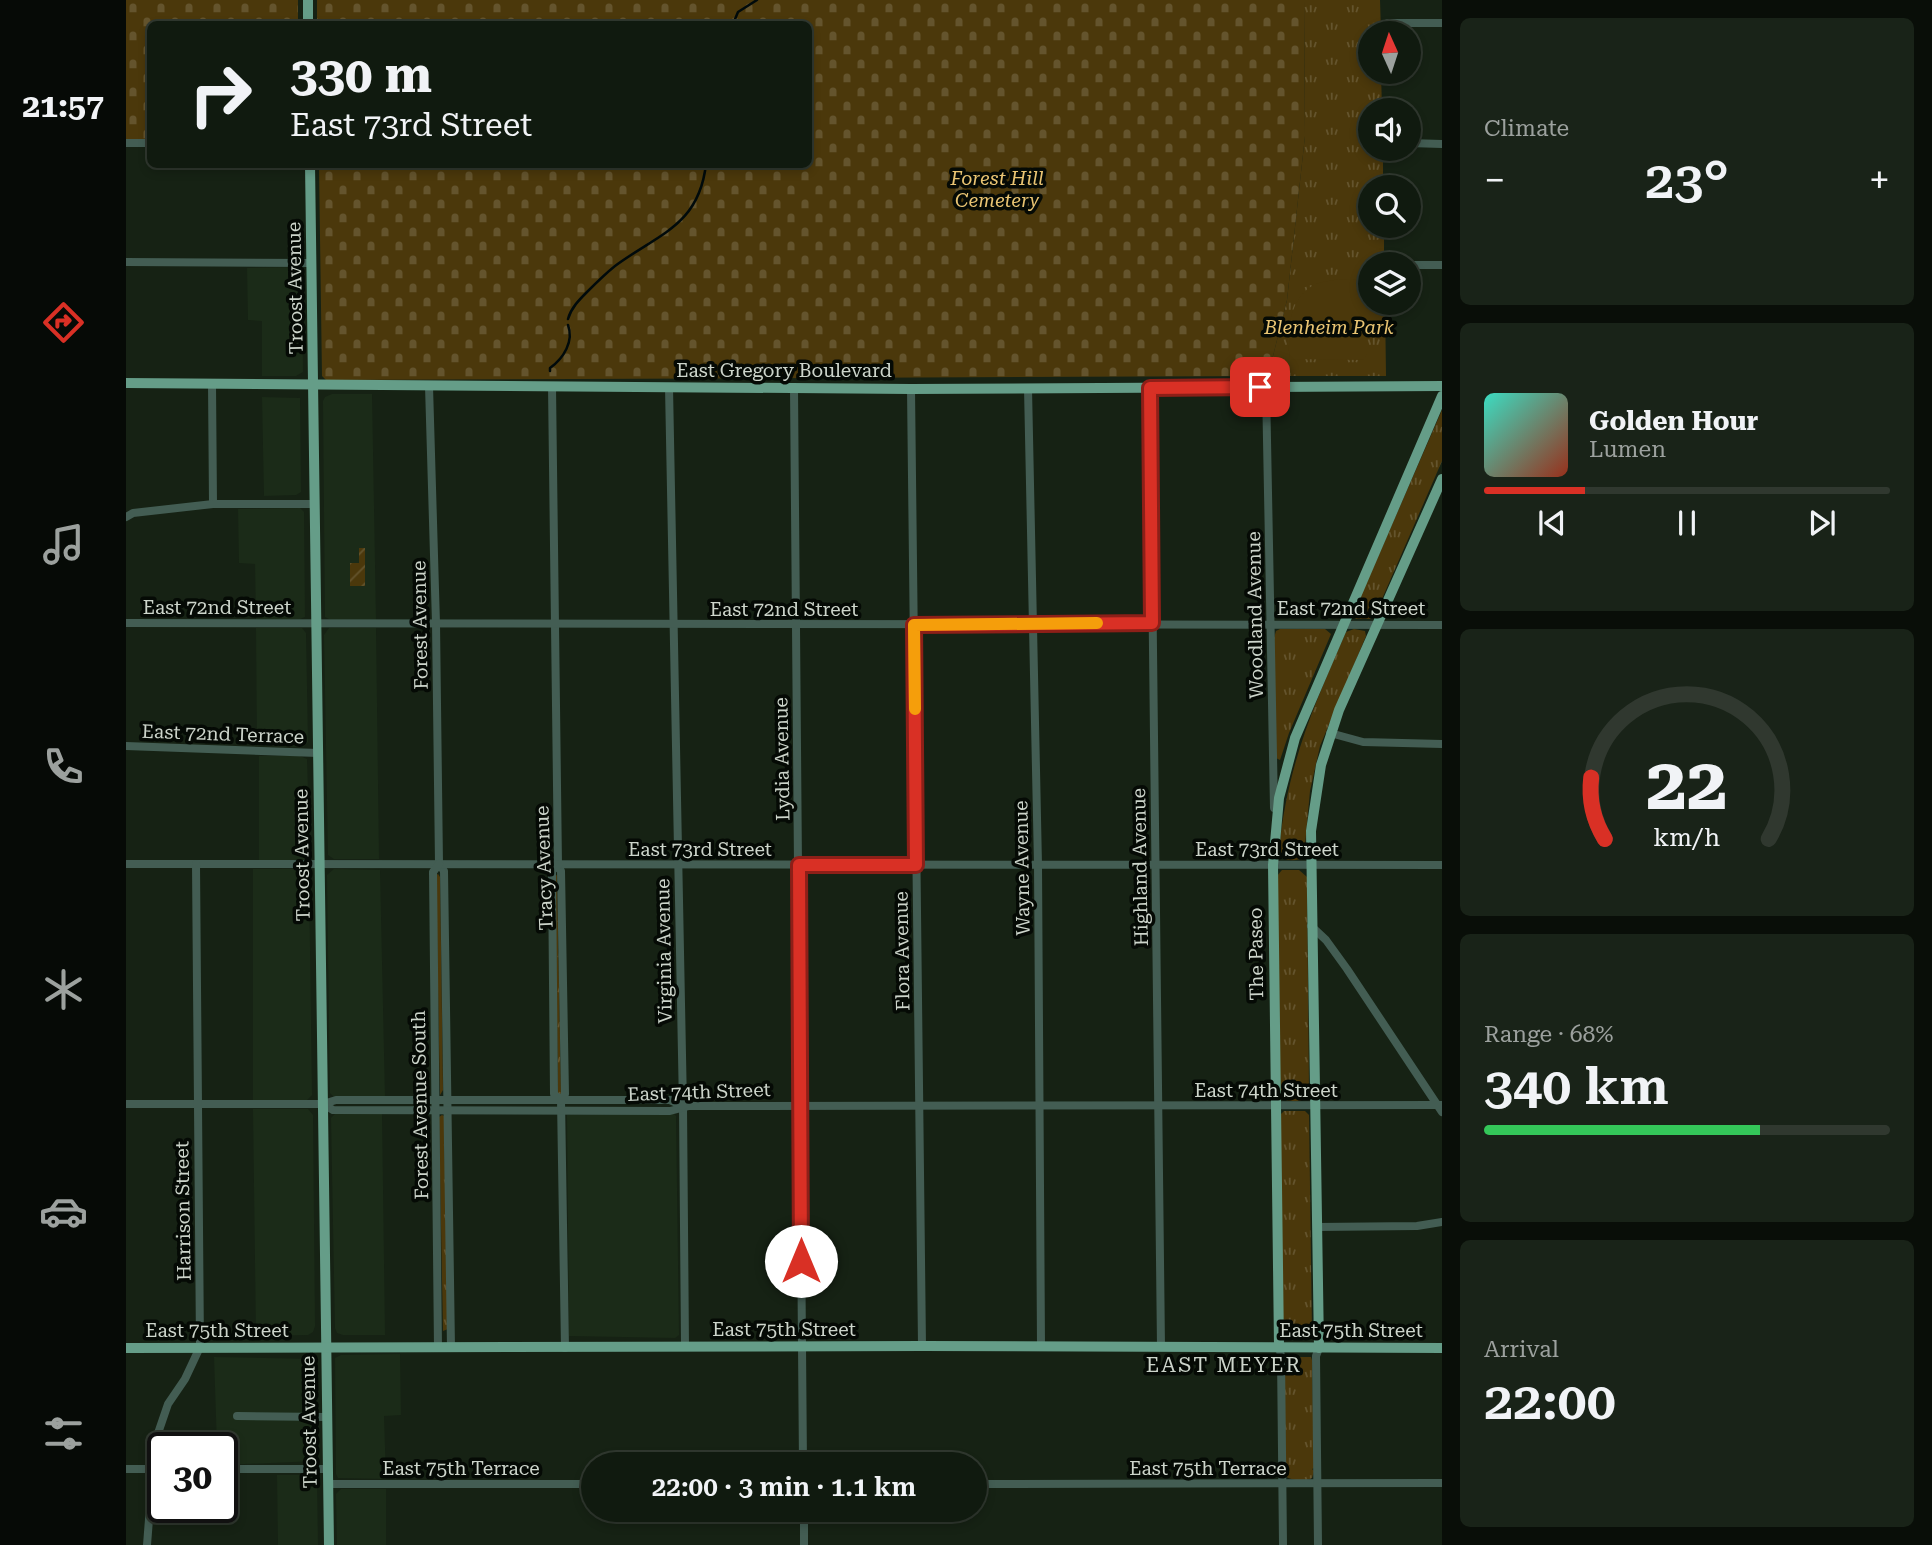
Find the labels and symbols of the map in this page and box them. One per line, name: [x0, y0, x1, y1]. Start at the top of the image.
north arrow: [1358, 21, 1421, 84]
park label: Forest Hill Cemetery: [949, 167, 1044, 212]
street label: Troost Avenue: [282, 222, 308, 354]
park label: Blenheim Park: [1263, 316, 1394, 339]
pin: [1230, 357, 1290, 417]
street label: East Gregory Boulevard: [676, 359, 892, 382]
street label: Woodland Avenue: [1242, 531, 1268, 699]
street label: Forest Avenue: [407, 560, 433, 690]
street label: East 72nd Street: [143, 596, 291, 619]
street label: East 72nd Street: [1277, 597, 1425, 620]
street label: East 72nd Street: [710, 598, 858, 621]
street label: Lydia Avenue: [769, 697, 795, 821]
street label: East 72nd Terrace: [141, 720, 305, 748]
street label: Highland Avenue: [1127, 788, 1153, 946]
street label: Troost Avenue: [289, 789, 315, 921]
street label: Wayne Avenue: [1009, 800, 1035, 936]
street label: Tracy Avenue: [530, 805, 558, 931]
street label: East 73rd Street: [628, 838, 772, 861]
street label: East 73rd Street: [1195, 838, 1339, 861]
street label: Virginia Avenue: [651, 878, 677, 1024]
street label: Flora Avenue: [889, 891, 915, 1011]
street label: The Paseo: [1244, 907, 1268, 1001]
street label: Forest Avenue South: [407, 1010, 433, 1200]
street label: East 74th Street: [627, 1078, 771, 1106]
street label: East 74th Street: [1194, 1079, 1338, 1102]
street label: Harrison Street: [170, 1141, 196, 1281]
position arrow: [764, 1224, 838, 1298]
street label: East 75th Street: [712, 1318, 856, 1341]
street label: East 75th Street: [145, 1319, 289, 1342]
street label: East 75th Street: [1279, 1319, 1423, 1342]
district label: EAST MEYER: [1146, 1353, 1302, 1377]
street label: Troost Avenue: [296, 1356, 322, 1488]
speed limit sign: 30: [147, 1432, 238, 1523]
street label: East 75th Terrace: [382, 1457, 540, 1480]
street label: East 75th Terrace: [1129, 1457, 1287, 1480]

